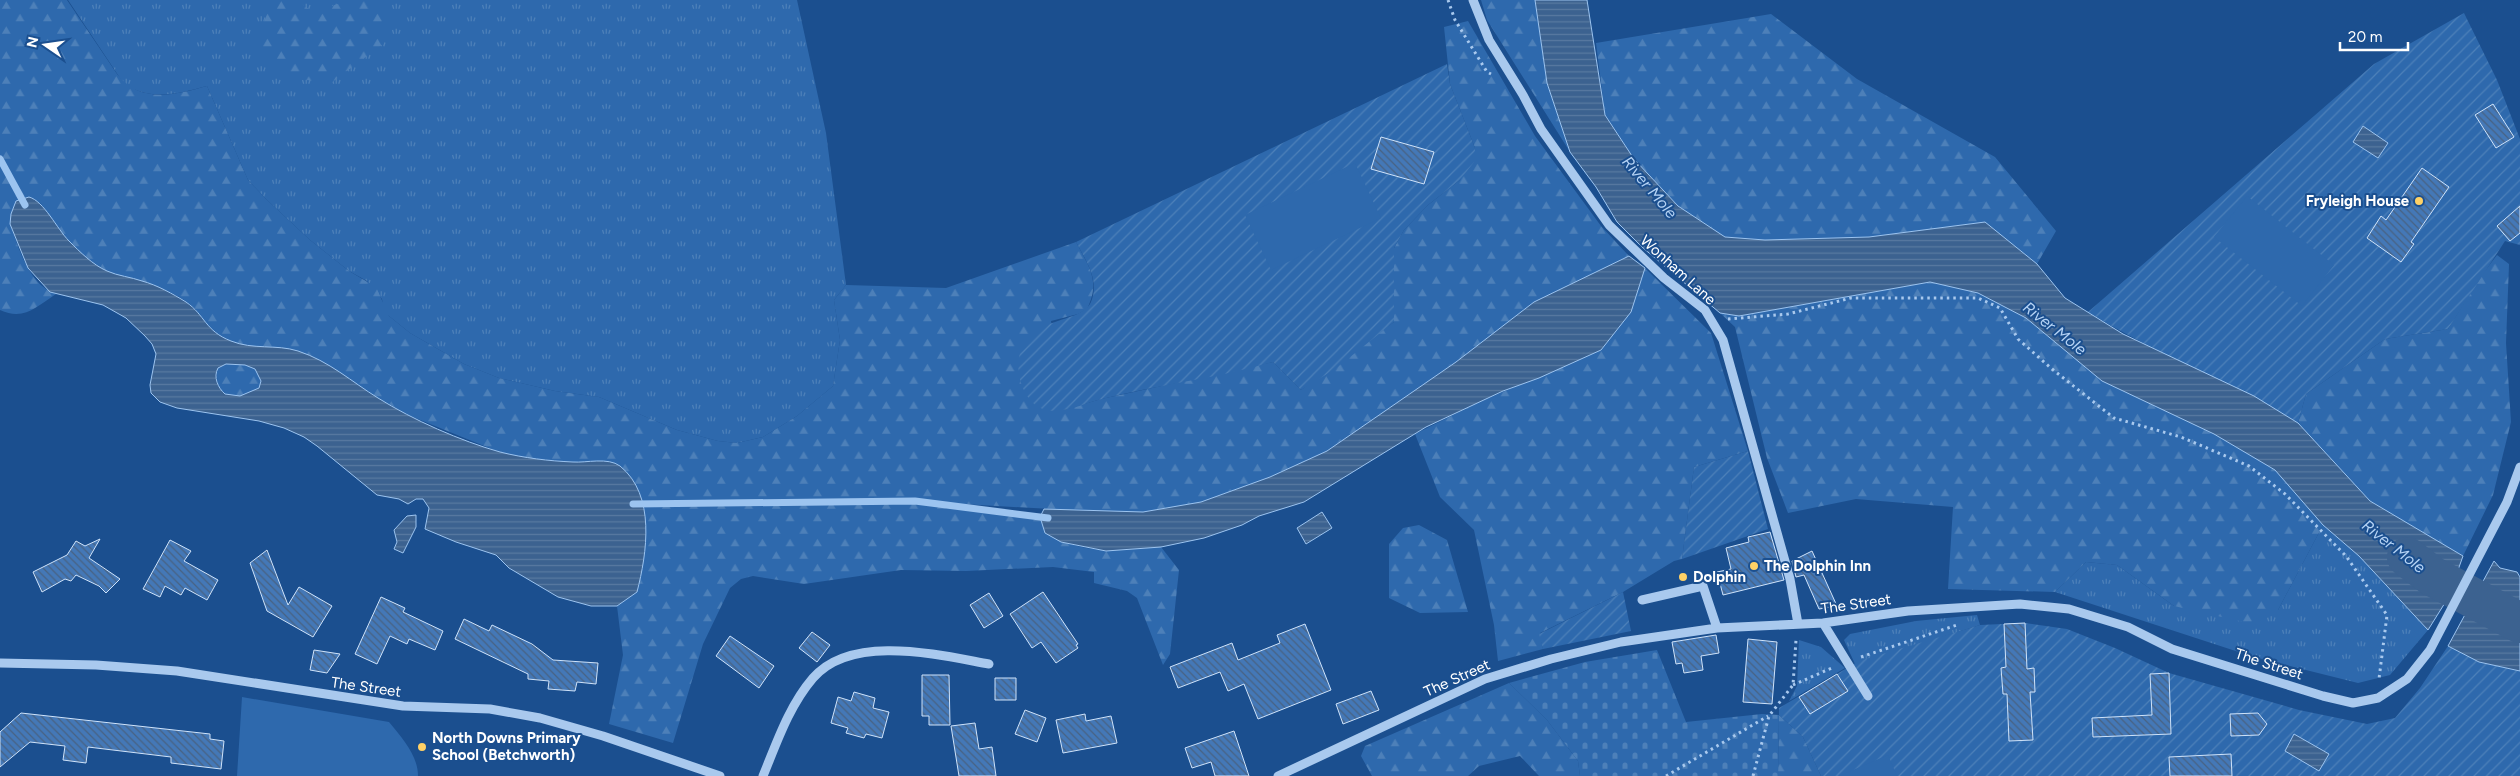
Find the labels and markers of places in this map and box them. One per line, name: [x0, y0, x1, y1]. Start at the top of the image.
place label: Fryleigh House: [2306, 192, 2410, 210]
marker: Fryleigh House: [2413, 195, 2425, 207]
place label: The Dolphin Inn: [1764, 557, 1871, 575]
marker: The Dolphin Inn: [1748, 560, 1760, 572]
place label: Dolphin: [1693, 568, 1746, 586]
marker: Dolphin: [1677, 571, 1689, 583]
place label: North Downs Primary School (Betchworth): [432, 729, 581, 764]
marker: North Downs Primary School (Betchworth): [416, 741, 428, 753]

